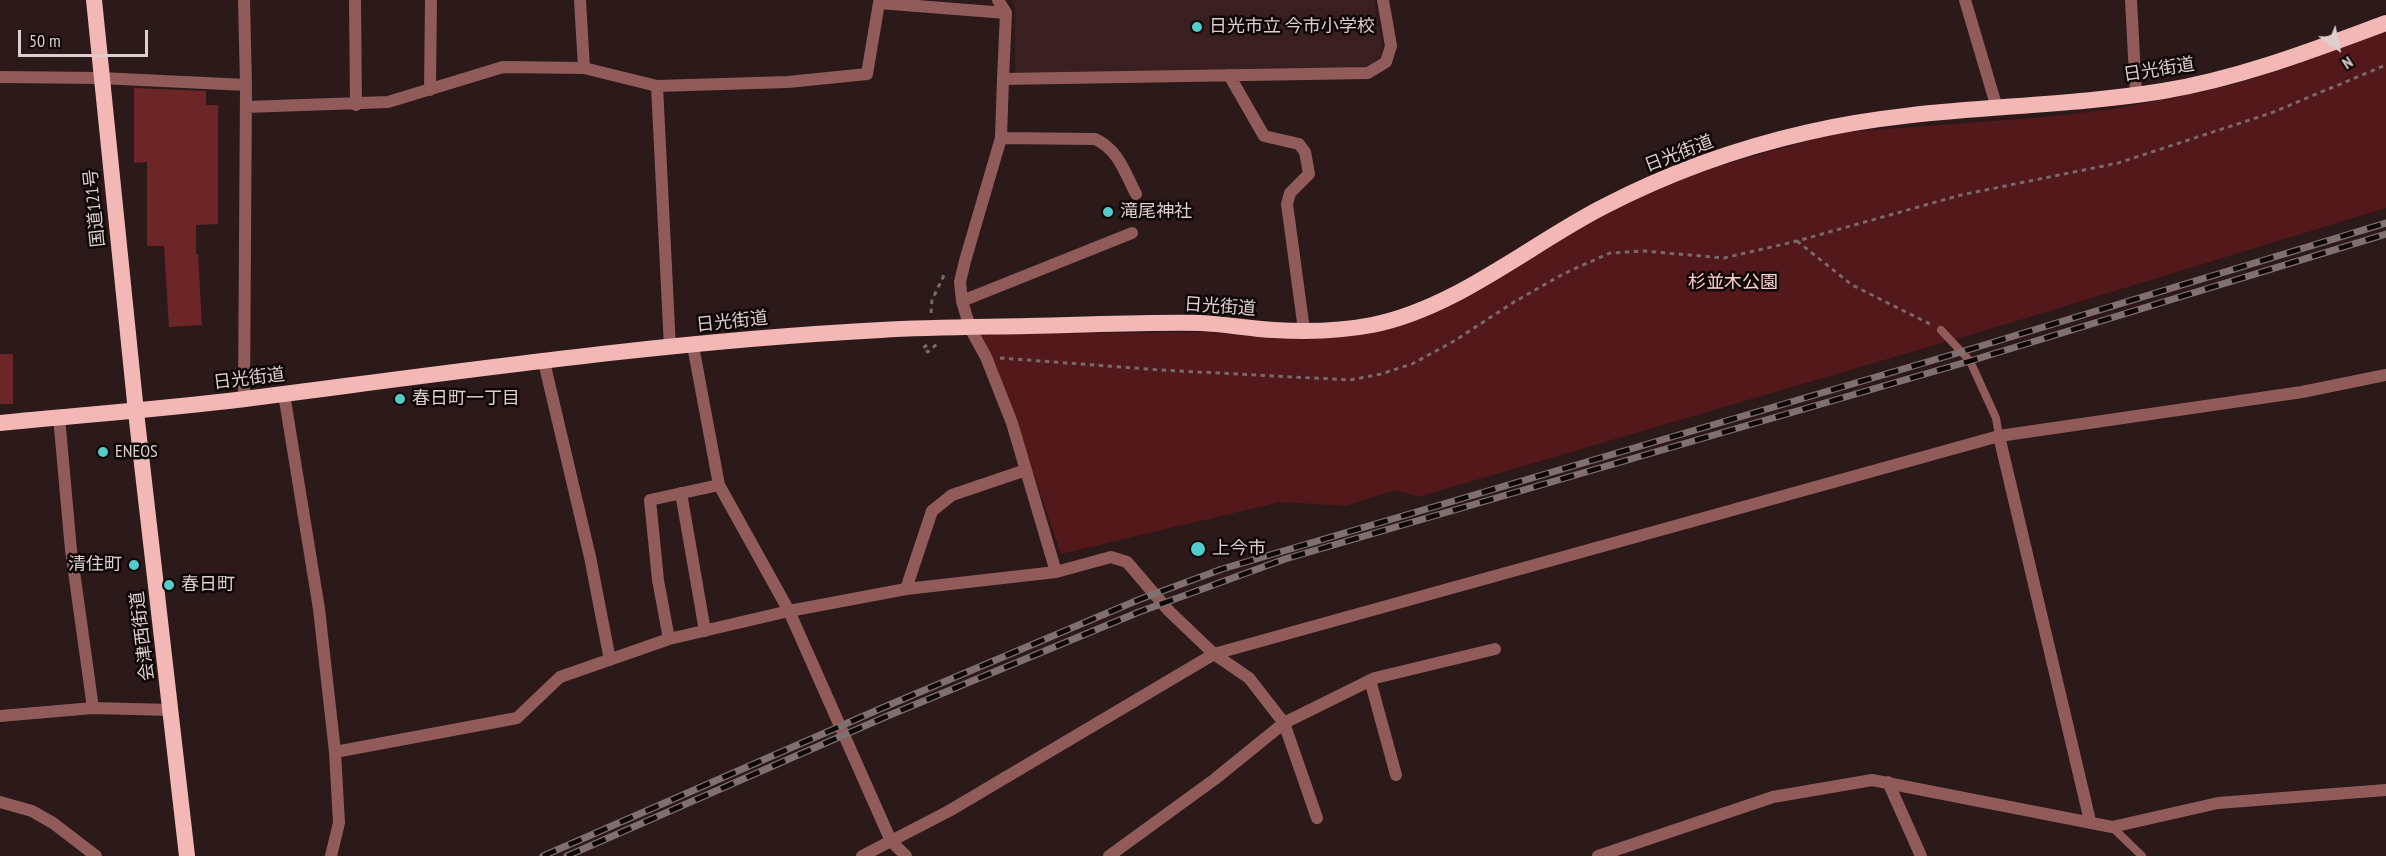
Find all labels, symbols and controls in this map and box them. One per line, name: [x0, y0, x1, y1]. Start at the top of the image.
place label: 日光市立 今市小学校: [1209, 16, 1375, 38]
scale bar: [21, 18, 152, 56]
north arrow: [2308, 18, 2368, 78]
marker: 日光市立 今市小学校: [1190, 20, 1204, 34]
text: 50 m: [29, 29, 61, 52]
text: N: [2339, 52, 2357, 74]
street label: 日光街道: [2122, 54, 2196, 86]
street label: 日光街道: [1642, 131, 1716, 177]
street label: 国道121号: [80, 168, 110, 248]
place label: 滝尾神社: [1120, 201, 1192, 223]
marker: 滝尾神社: [1101, 205, 1115, 219]
park label: 杉並木公園: [1688, 272, 1778, 294]
street label: 日光街道: [1183, 294, 1257, 320]
street label: 日光街道: [695, 307, 769, 337]
street label: 日光街道: [212, 364, 286, 394]
place label: 春日町一丁目: [412, 388, 520, 410]
marker: 春日町一丁目: [393, 392, 407, 406]
place label: ENEOS: [115, 441, 158, 463]
marker: ENEOS: [96, 445, 110, 459]
place label: 上今市: [1212, 538, 1266, 560]
marker: 上今市: [1189, 540, 1207, 558]
place label: 清住町: [68, 554, 122, 576]
marker: 清住町: [127, 558, 141, 572]
place label: 春日町: [181, 574, 235, 596]
marker: 春日町: [162, 578, 176, 592]
street label: 会津西街道: [127, 590, 159, 682]

